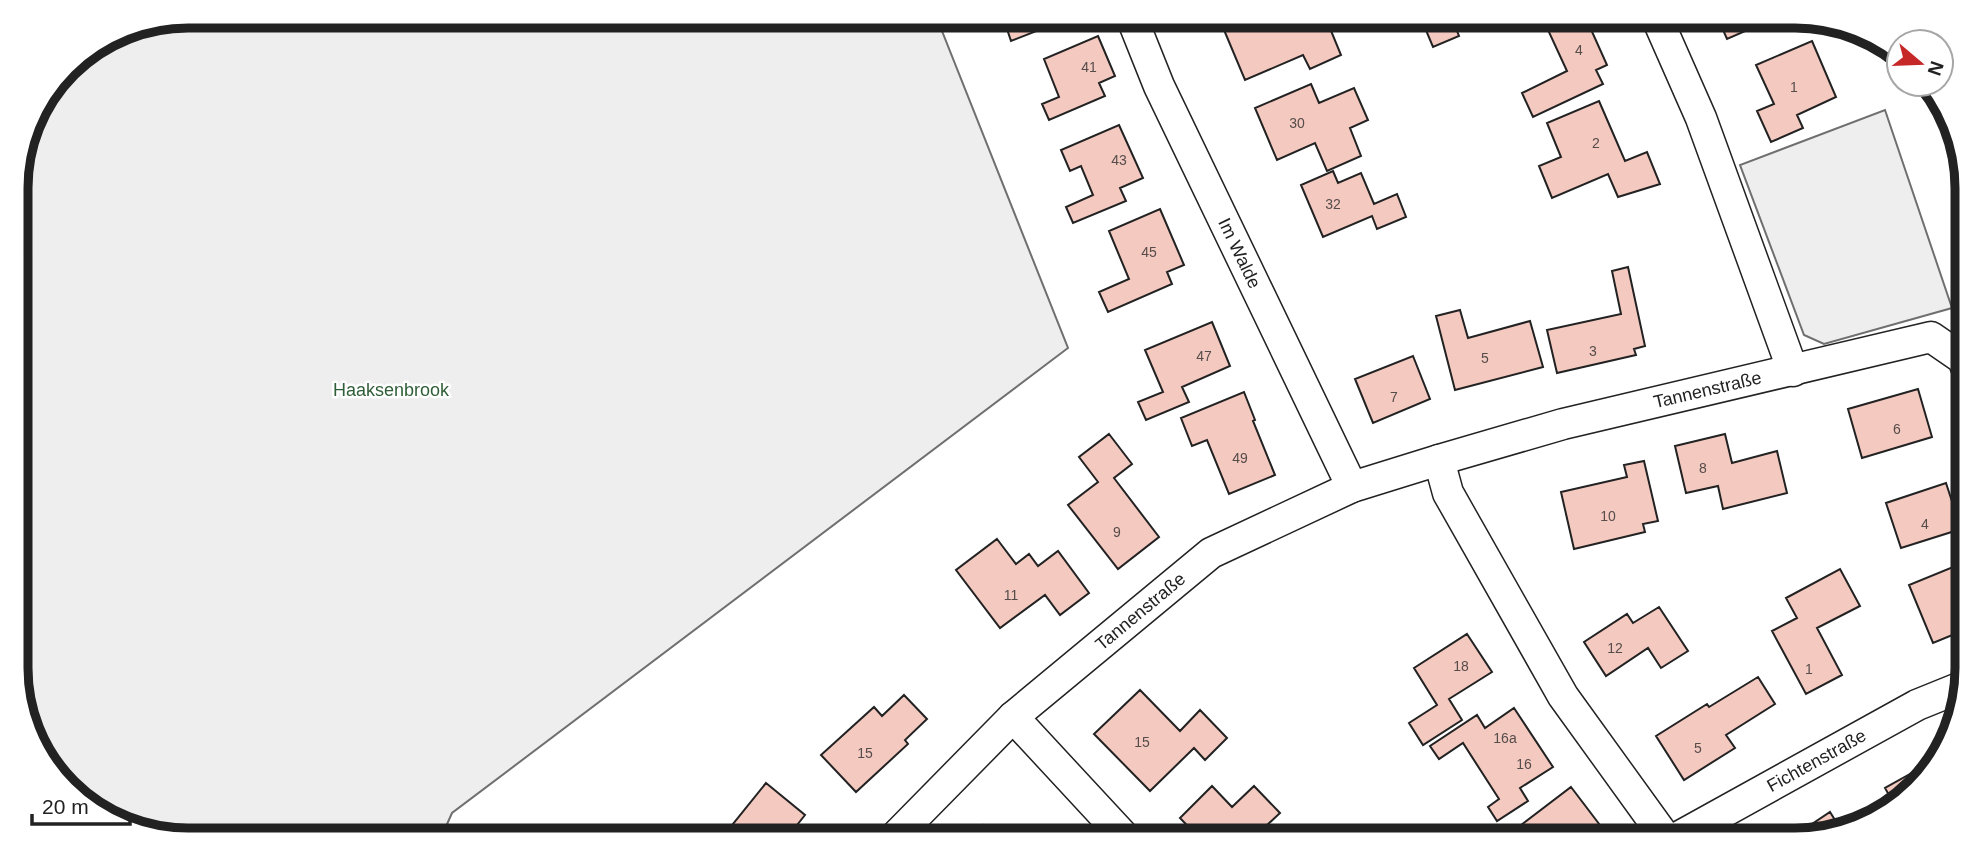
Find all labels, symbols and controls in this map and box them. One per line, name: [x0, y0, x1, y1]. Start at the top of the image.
north arrow: [1885, 28, 1955, 98]
house number: 4: [1575, 42, 1583, 58]
text: N: [1923, 58, 1948, 78]
house number: 41: [1081, 59, 1097, 75]
house number: 1: [1790, 79, 1798, 95]
house number: 30: [1289, 115, 1305, 131]
house number: 2: [1592, 135, 1600, 151]
house number: 43: [1111, 152, 1127, 168]
house number: 32: [1325, 196, 1341, 212]
street label: Im Walde: [1214, 215, 1265, 292]
house number: 45: [1141, 244, 1157, 260]
house number: 3: [1589, 343, 1597, 359]
house number: 47: [1196, 348, 1212, 364]
house number: 5: [1481, 350, 1489, 366]
street label: Tannenstraße: [1652, 367, 1763, 412]
park label: Haaksenbrook: [333, 380, 450, 400]
house number: 7: [1390, 389, 1398, 405]
house number: 6: [1893, 421, 1901, 437]
house number: 49: [1232, 450, 1248, 466]
house number: 8: [1699, 460, 1707, 476]
house number: 10: [1600, 508, 1616, 524]
house number: 4: [1921, 516, 1929, 532]
house number: 9: [1113, 524, 1121, 540]
street label: Tannenstraße: [1092, 569, 1189, 654]
house number: 11: [1004, 587, 1018, 603]
house number: 12: [1607, 640, 1623, 656]
house number: 18: [1453, 658, 1469, 674]
house number: 1: [1805, 661, 1813, 677]
street label: Fichtenstraße: [1763, 725, 1870, 796]
house number: 16a: [1493, 730, 1517, 746]
house number: 15: [1134, 734, 1150, 750]
house number: 5: [1694, 740, 1702, 756]
house number: 15: [857, 745, 873, 761]
house number: 16: [1516, 756, 1532, 772]
scale bar: [32, 782, 130, 826]
text: 20 m: [42, 795, 89, 818]

